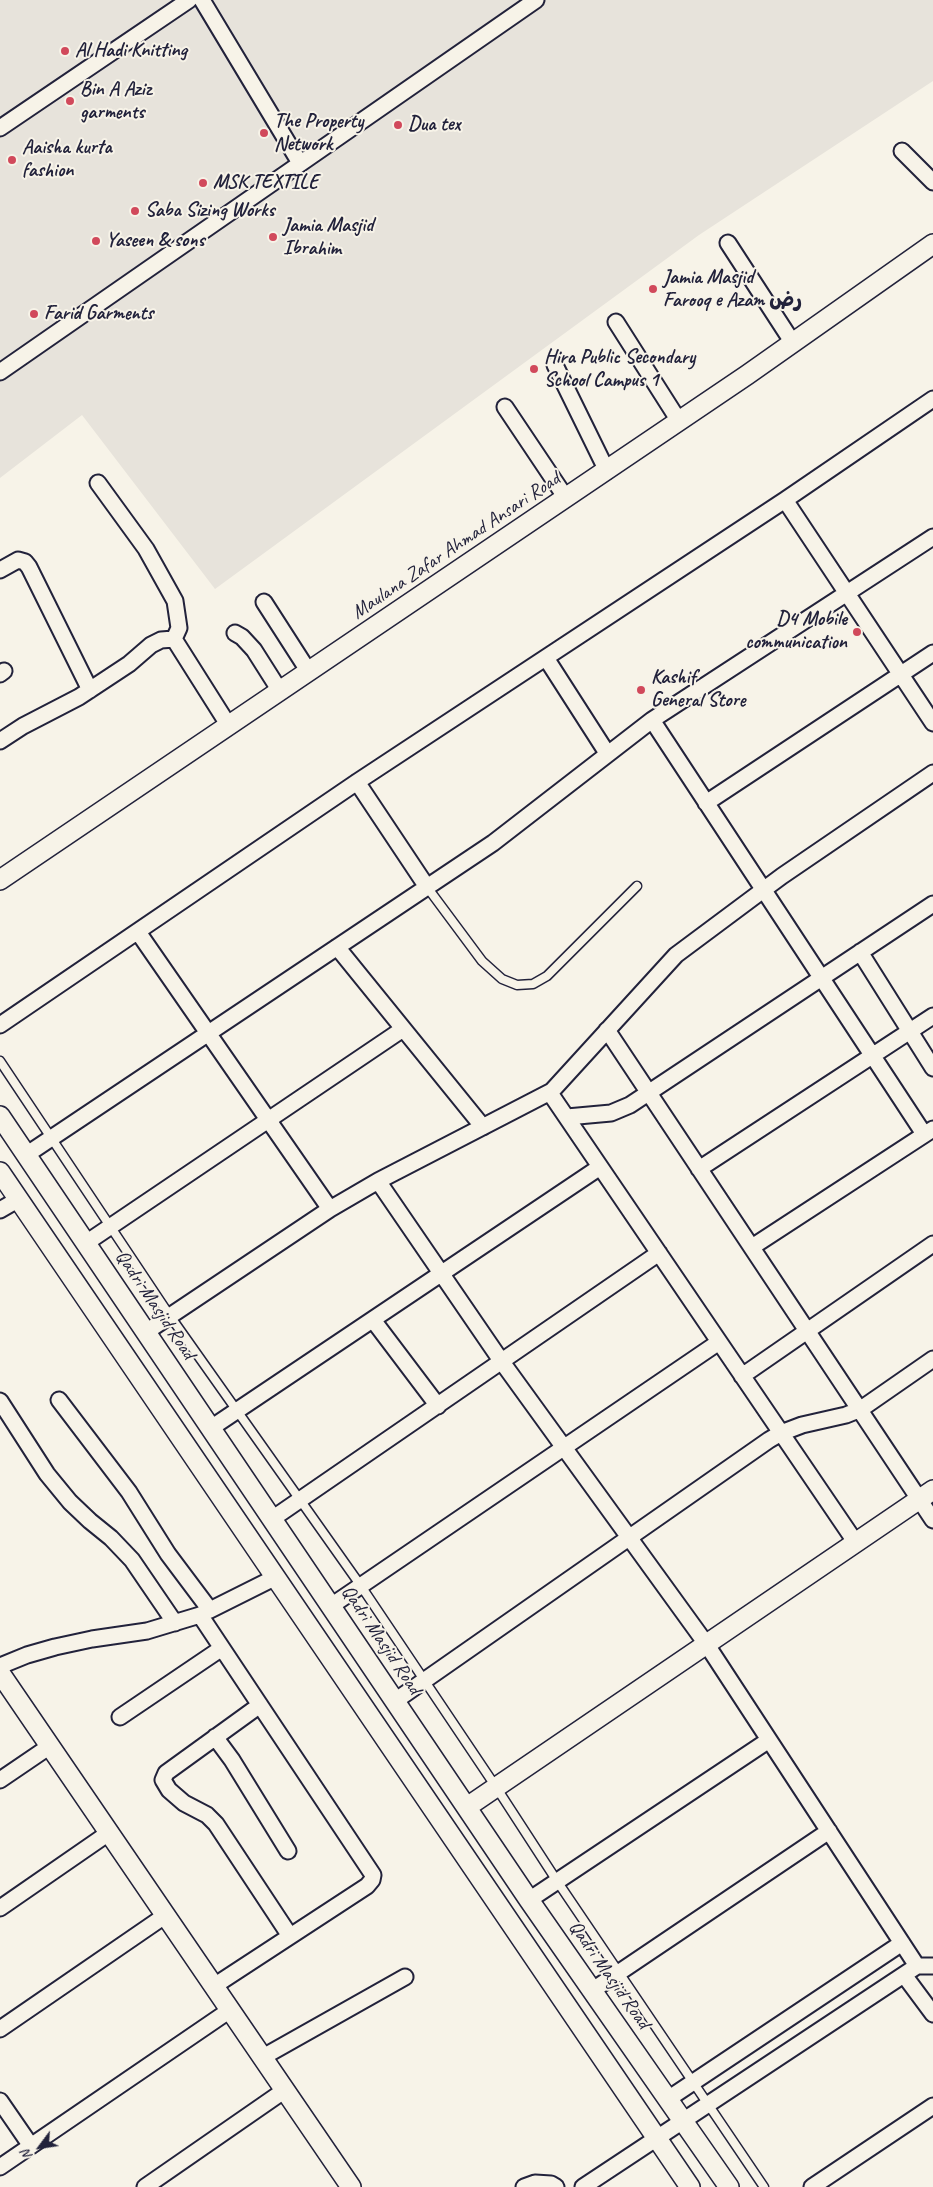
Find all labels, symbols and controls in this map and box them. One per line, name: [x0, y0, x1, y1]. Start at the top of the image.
place label: Al Hadi Knitting: [75, 39, 187, 63]
marker: Al Hadi Knitting: [59, 45, 71, 57]
place label: Bin A Aziz garments: [80, 78, 151, 125]
marker: Bin A Aziz garments: [64, 95, 76, 107]
place label: The Property Network: [274, 110, 363, 157]
place label: Dua tex: [408, 113, 460, 137]
marker: Dua tex: [392, 119, 404, 131]
marker: The Property Network: [258, 127, 270, 139]
place label: Aaisha kurta fashion: [22, 136, 112, 183]
marker: Aaisha kurta fashion: [6, 154, 18, 166]
place label: MSK TEXTILE: [213, 171, 318, 195]
marker: MSK TEXTILE: [197, 177, 209, 189]
place label: Saba Sizing Works: [145, 199, 275, 223]
marker: Saba Sizing Works: [129, 205, 141, 217]
place label: Jamia Masjid Ibrahim: [283, 214, 373, 261]
place label: Yaseen & sons: [106, 229, 205, 253]
marker: Jamia Masjid Ibrahim: [267, 231, 279, 243]
marker: Yaseen & sons: [90, 235, 102, 247]
place label: Jamia Masjid Farooq e Azam رض: [663, 266, 802, 313]
marker: Jamia Masjid Farooq e Azam رض: [647, 283, 659, 295]
place label: Farid Garments: [44, 302, 153, 326]
marker: Farid Garments: [28, 308, 40, 320]
place label: Hira Public Secondary School Campus 1: [544, 346, 695, 393]
marker: Hira Public Secondary School Campus 1: [528, 363, 540, 375]
street label: Maulana Zafar Ahmad Ansari Road: [347, 467, 565, 625]
place label: D4 Mobile communication: [745, 608, 847, 655]
marker: D4 Mobile communication: [851, 626, 863, 638]
place label: Kashif General Store: [651, 666, 745, 713]
marker: Kashif General Store: [635, 684, 647, 696]
street label: Qadri Masjid Road: [110, 1246, 200, 1364]
street label: Qadri Masjid Road: [336, 1581, 426, 1699]
street label: Qadri Masjid Road: [563, 1916, 655, 2034]
north arrow: [15, 2122, 65, 2172]
text: N: [17, 2147, 36, 2163]

